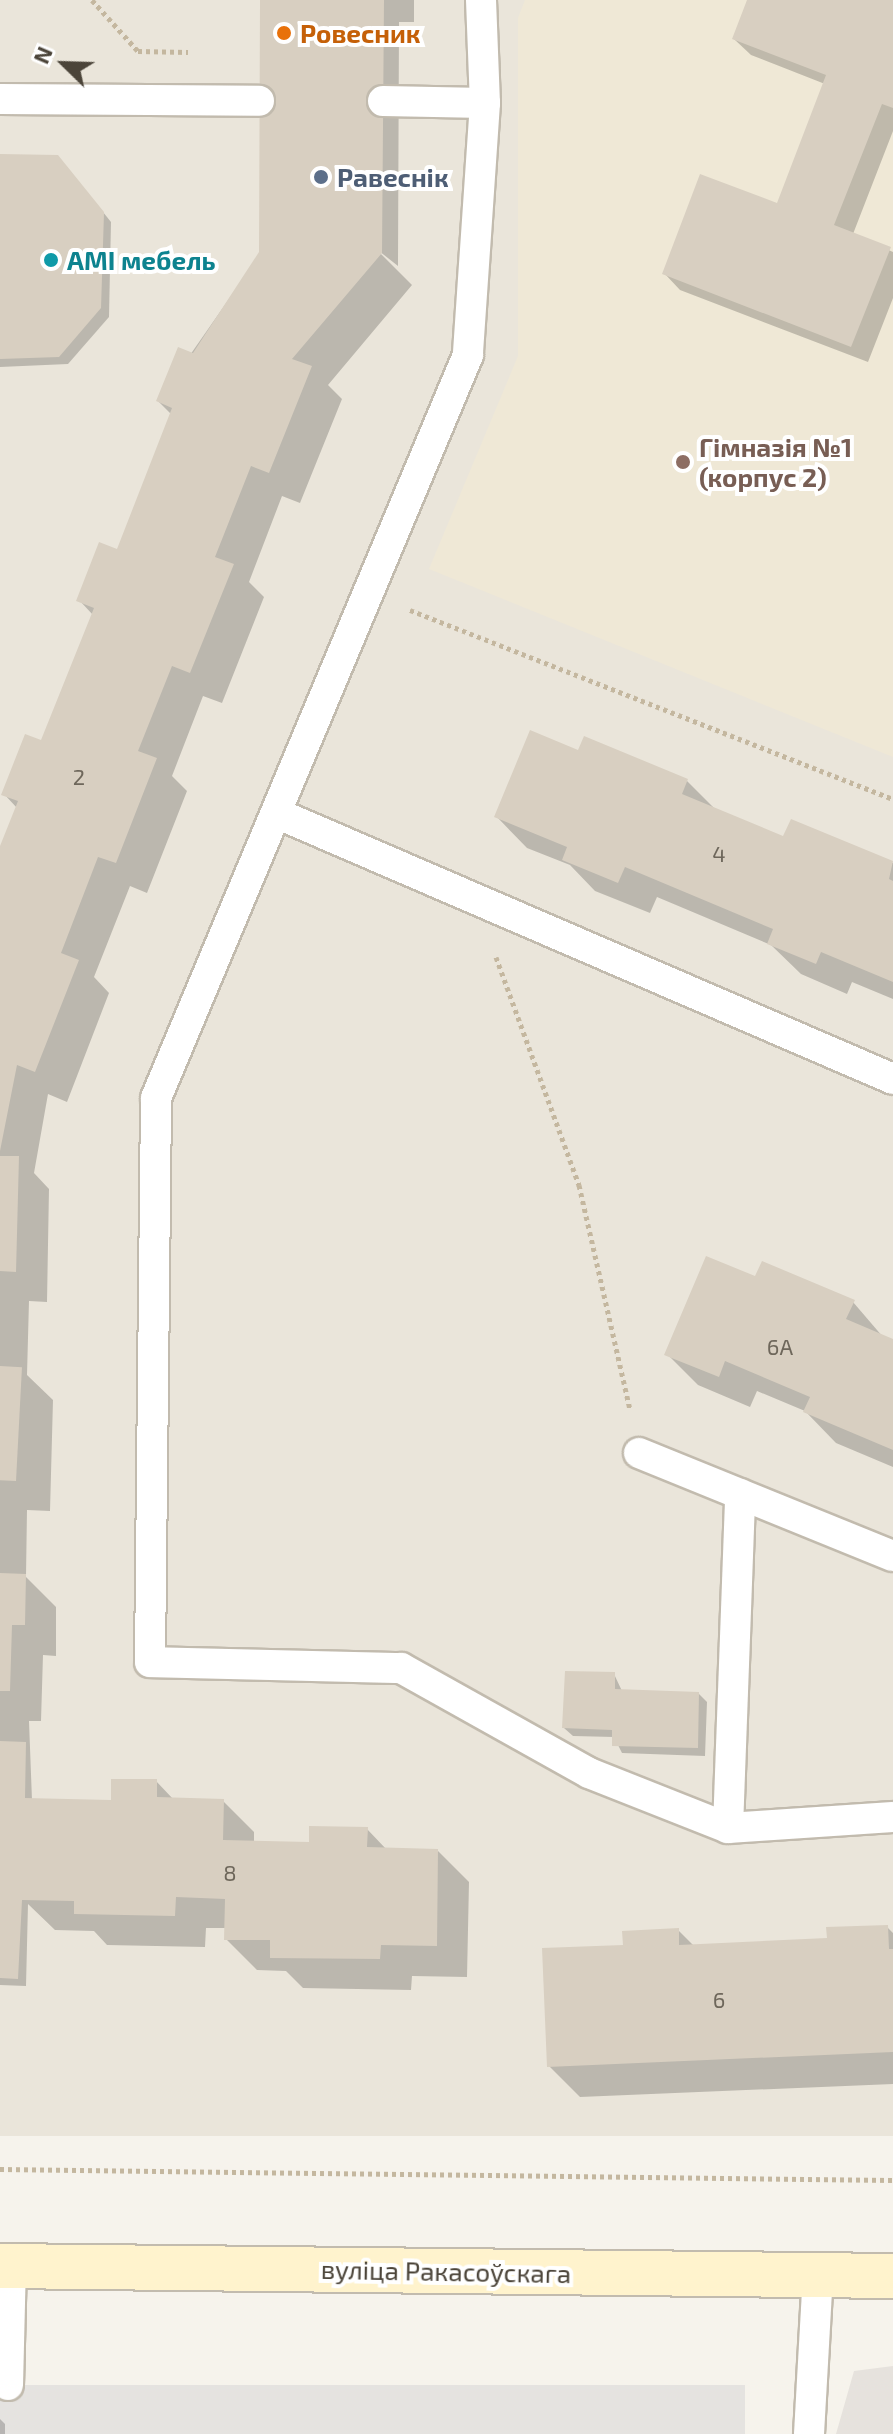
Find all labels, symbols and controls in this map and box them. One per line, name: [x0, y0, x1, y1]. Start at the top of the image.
place label: Ровесник: [300, 17, 421, 49]
north arrow: [24, 24, 104, 104]
marker: Ровесник: [275, 24, 293, 42]
text: N: [27, 42, 57, 67]
place label: Равеснік: [337, 161, 449, 193]
marker: Равеснік: [312, 168, 330, 186]
place label: AMI мебель: [67, 244, 216, 276]
marker: AMI мебель: [42, 251, 60, 269]
place label: Гімназія №1 (корпус 2): [699, 431, 852, 492]
marker: Гімназія №1 (корпус 2): [674, 453, 692, 471]
house number: 2: [73, 764, 85, 790]
house number: 4: [712, 841, 726, 867]
house number: 6А: [767, 1334, 793, 1360]
house number: 8: [223, 1860, 237, 1886]
house number: 6: [713, 1987, 725, 2013]
street label: вуліца Ракасоўскага: [321, 2253, 571, 2289]

